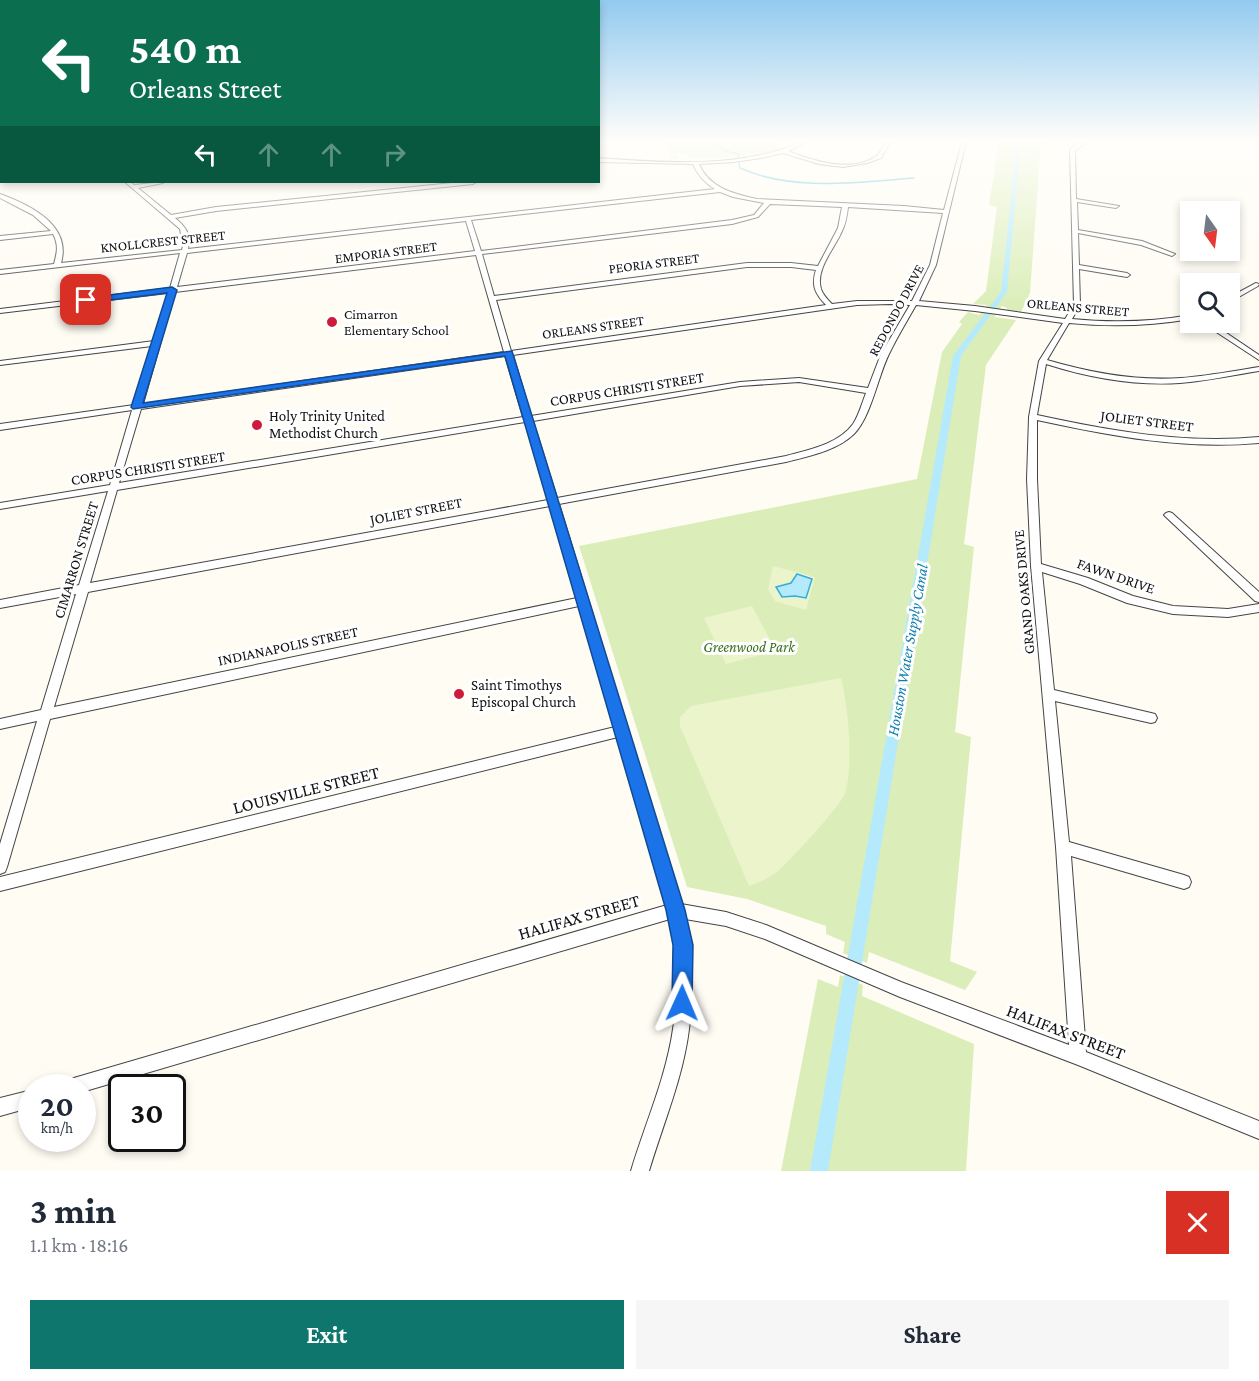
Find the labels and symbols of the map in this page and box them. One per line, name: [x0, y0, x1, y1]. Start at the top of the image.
north arrow: [1180, 201, 1240, 261]
street label: KNOLLCREST STREET: [100, 226, 227, 256]
street label: EMPORIA STREET: [334, 238, 438, 266]
street label: PEORIA STREET: [608, 249, 701, 276]
street label: REDONDO DRIVE: [865, 261, 927, 359]
pin: [60, 274, 111, 325]
street label: ORLEANS STREET: [1026, 295, 1130, 319]
place label: Cimarron Elementary School: [344, 306, 449, 338]
street label: ORLEANS STREET: [541, 312, 645, 342]
marker: Cimarron Elementary School: [325, 315, 339, 329]
street label: CORPUS CHRISTI STREET: [549, 369, 705, 409]
street label: JOLIET STREET: [1097, 407, 1194, 436]
place label: Holy Trinity United Methodist Church: [269, 408, 385, 441]
marker: Holy Trinity United Methodist Church: [250, 418, 264, 432]
street label: CORPUS CHRISTI STREET: [70, 448, 226, 488]
street label: JOLIET STREET: [367, 494, 464, 529]
street label: CIMARRON STREET: [51, 500, 101, 620]
street label: GRAND OAKS DRIVE: [1011, 529, 1037, 655]
street label: FAWN DRIVE: [1075, 555, 1157, 597]
water label: Houston Water Supply Canal: [884, 562, 932, 738]
street label: INDIANAPOLIS STREET: [216, 623, 360, 669]
park label: Greenwood Park: [703, 639, 796, 655]
place label: Saint Timothys Episcopal Church: [471, 677, 576, 711]
marker: Saint Timothys Episcopal Church: [452, 687, 466, 701]
street label: LOUISVILLE STREET: [231, 762, 382, 818]
street label: HALIFAX STREET: [516, 890, 642, 944]
position arrow: [650, 971, 714, 1035]
street label: HALIFAX STREET: [1004, 1000, 1128, 1064]
speed limit sign: 30: [108, 1074, 186, 1152]

